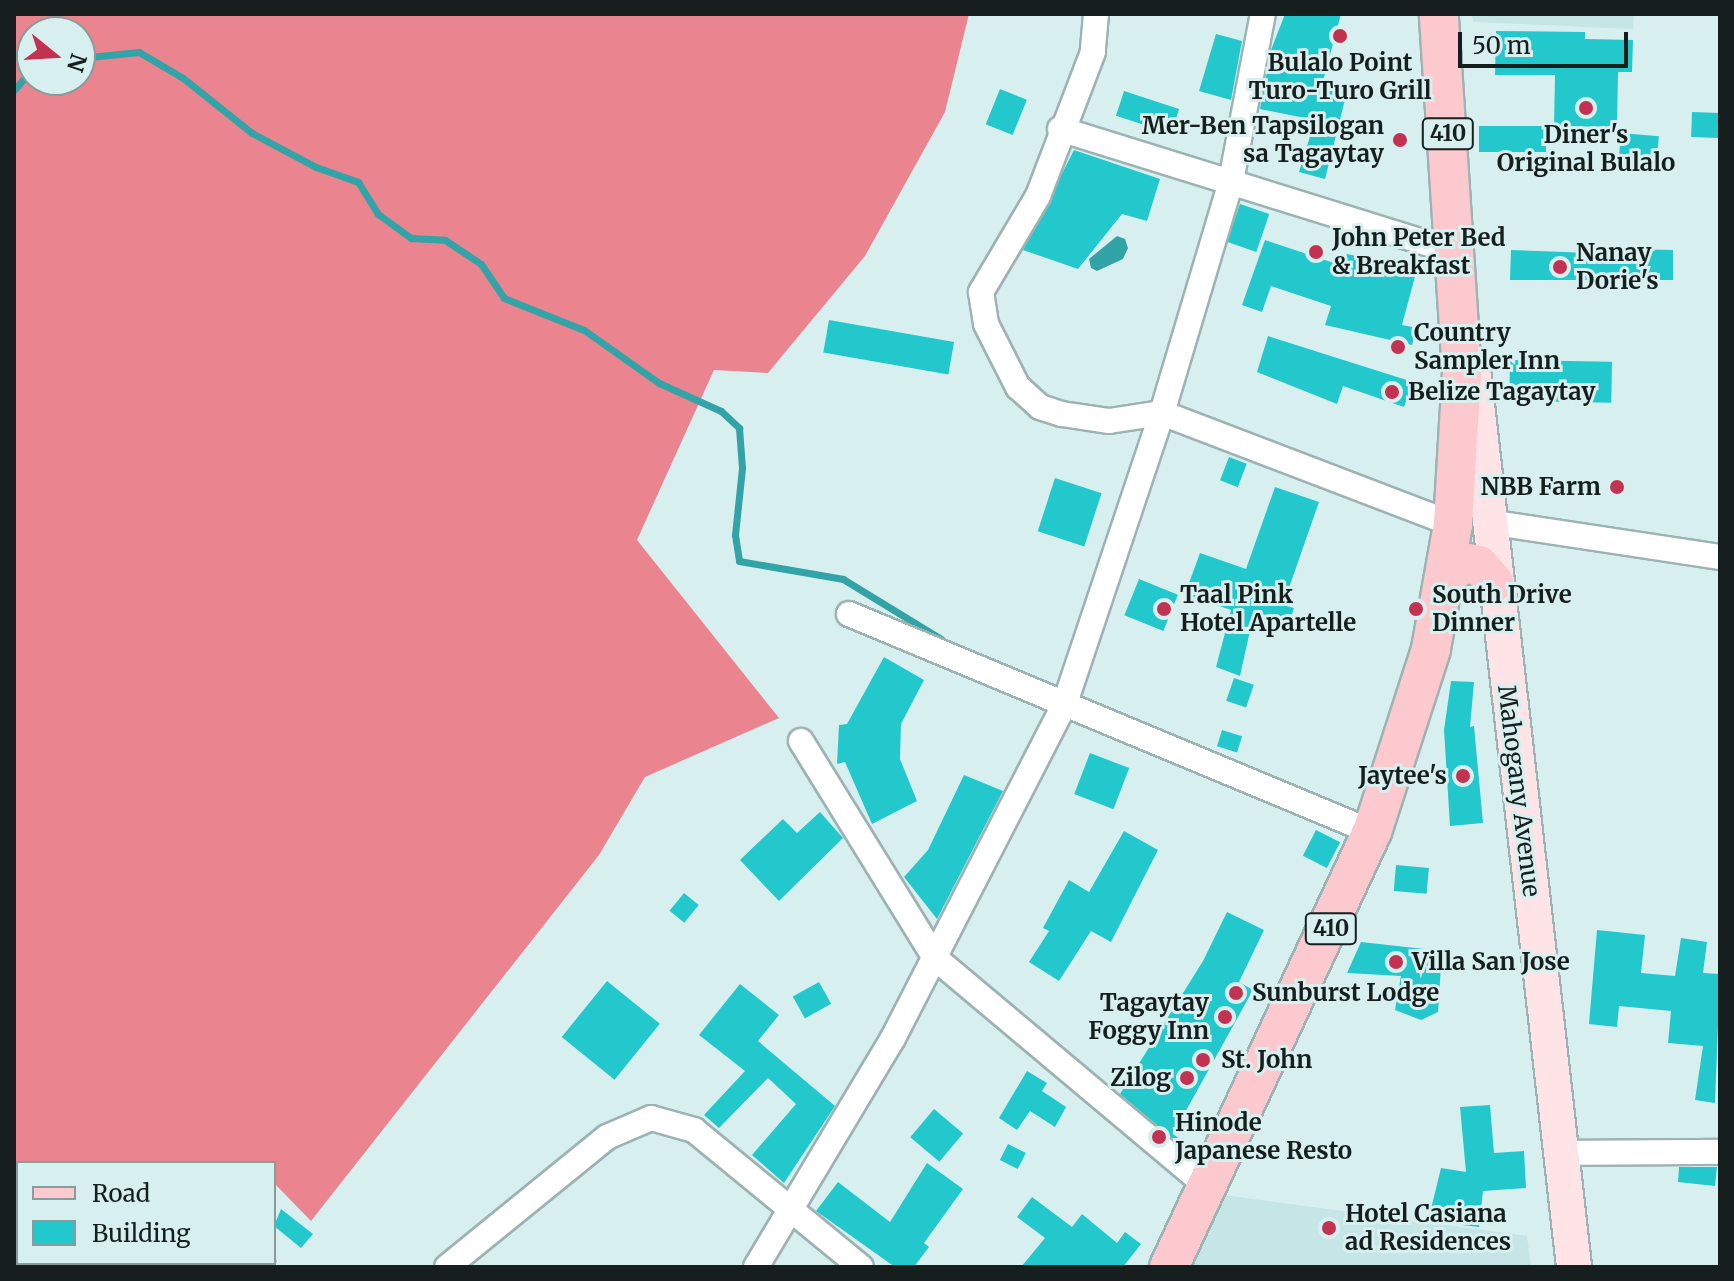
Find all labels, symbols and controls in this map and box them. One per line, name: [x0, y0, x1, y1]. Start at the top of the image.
north arrow: [16, 16, 96, 96]
scale bar: [1462, 16, 1632, 66]
marker: Bulalo Point Turo-Turo Grill: [1331, 27, 1349, 45]
text: 50 m: [1472, 30, 1531, 61]
place label: Bulalo Point Turo-Turo Grill: [1248, 49, 1432, 105]
text: N: [61, 50, 93, 75]
marker: Diner's Original Bulalo: [1577, 99, 1595, 117]
place label: Mer-Ben Tapsilogan sa Tagaytay: [1142, 112, 1384, 168]
road number: 410: [1420, 116, 1476, 152]
place label: Diner's Original Bulalo: [1497, 121, 1675, 177]
marker: Mer-Ben Tapsilogan sa Tagaytay: [1391, 131, 1409, 149]
place label: John Peter Bed & Breakfast: [1332, 224, 1506, 280]
place label: Nanay Dorie's: [1576, 239, 1659, 295]
marker: John Peter Bed & Breakfast: [1307, 243, 1325, 261]
marker: Nanay Dorie's: [1551, 258, 1569, 276]
place label: Country Sampler Inn: [1414, 319, 1560, 375]
marker: Country Sampler Inn: [1389, 338, 1407, 356]
place label: Belize Tagaytay: [1408, 378, 1595, 406]
marker: Belize Tagaytay: [1383, 383, 1401, 401]
place label: NBB Farm: [1480, 473, 1601, 501]
marker: NBB Farm: [1608, 478, 1626, 496]
place label: Taal Pink Hotel Apartelle: [1180, 581, 1356, 637]
place label: South Drive Dinner: [1432, 581, 1572, 637]
marker: Taal Pink Hotel Apartelle: [1155, 600, 1173, 618]
marker: South Drive Dinner: [1407, 600, 1425, 618]
street label: Mahogany Avenue: [1492, 684, 1546, 898]
place label: Jaytee's: [1358, 762, 1447, 790]
marker: Jaytee's: [1454, 767, 1472, 785]
road number: 410: [1303, 911, 1359, 947]
place label: Villa San Jose: [1412, 948, 1570, 976]
marker: Villa San Jose: [1387, 953, 1405, 971]
place label: Sunburst Lodge: [1252, 979, 1439, 1007]
marker: Sunburst Lodge: [1227, 984, 1245, 1002]
place label: Tagaytay Foggy Inn: [1088, 989, 1209, 1045]
marker: Tagaytay Foggy Inn: [1216, 1008, 1234, 1026]
place label: St. John: [1221, 1046, 1312, 1074]
marker: St. John: [1192, 1049, 1214, 1071]
place label: Zilog: [1110, 1064, 1171, 1092]
marker: Zilog: [1178, 1069, 1196, 1087]
place label: Hinode Japanese Resto: [1175, 1109, 1352, 1165]
marker: Hinode Japanese Resto: [1150, 1128, 1168, 1146]
legend: [16, 1161, 276, 1265]
text: Road: [92, 1178, 150, 1209]
place label: Hotel Casiana ad Residences: [1345, 1200, 1511, 1256]
text: Building: [92, 1218, 191, 1249]
marker: Hotel Casiana ad Residences: [1320, 1219, 1338, 1237]

